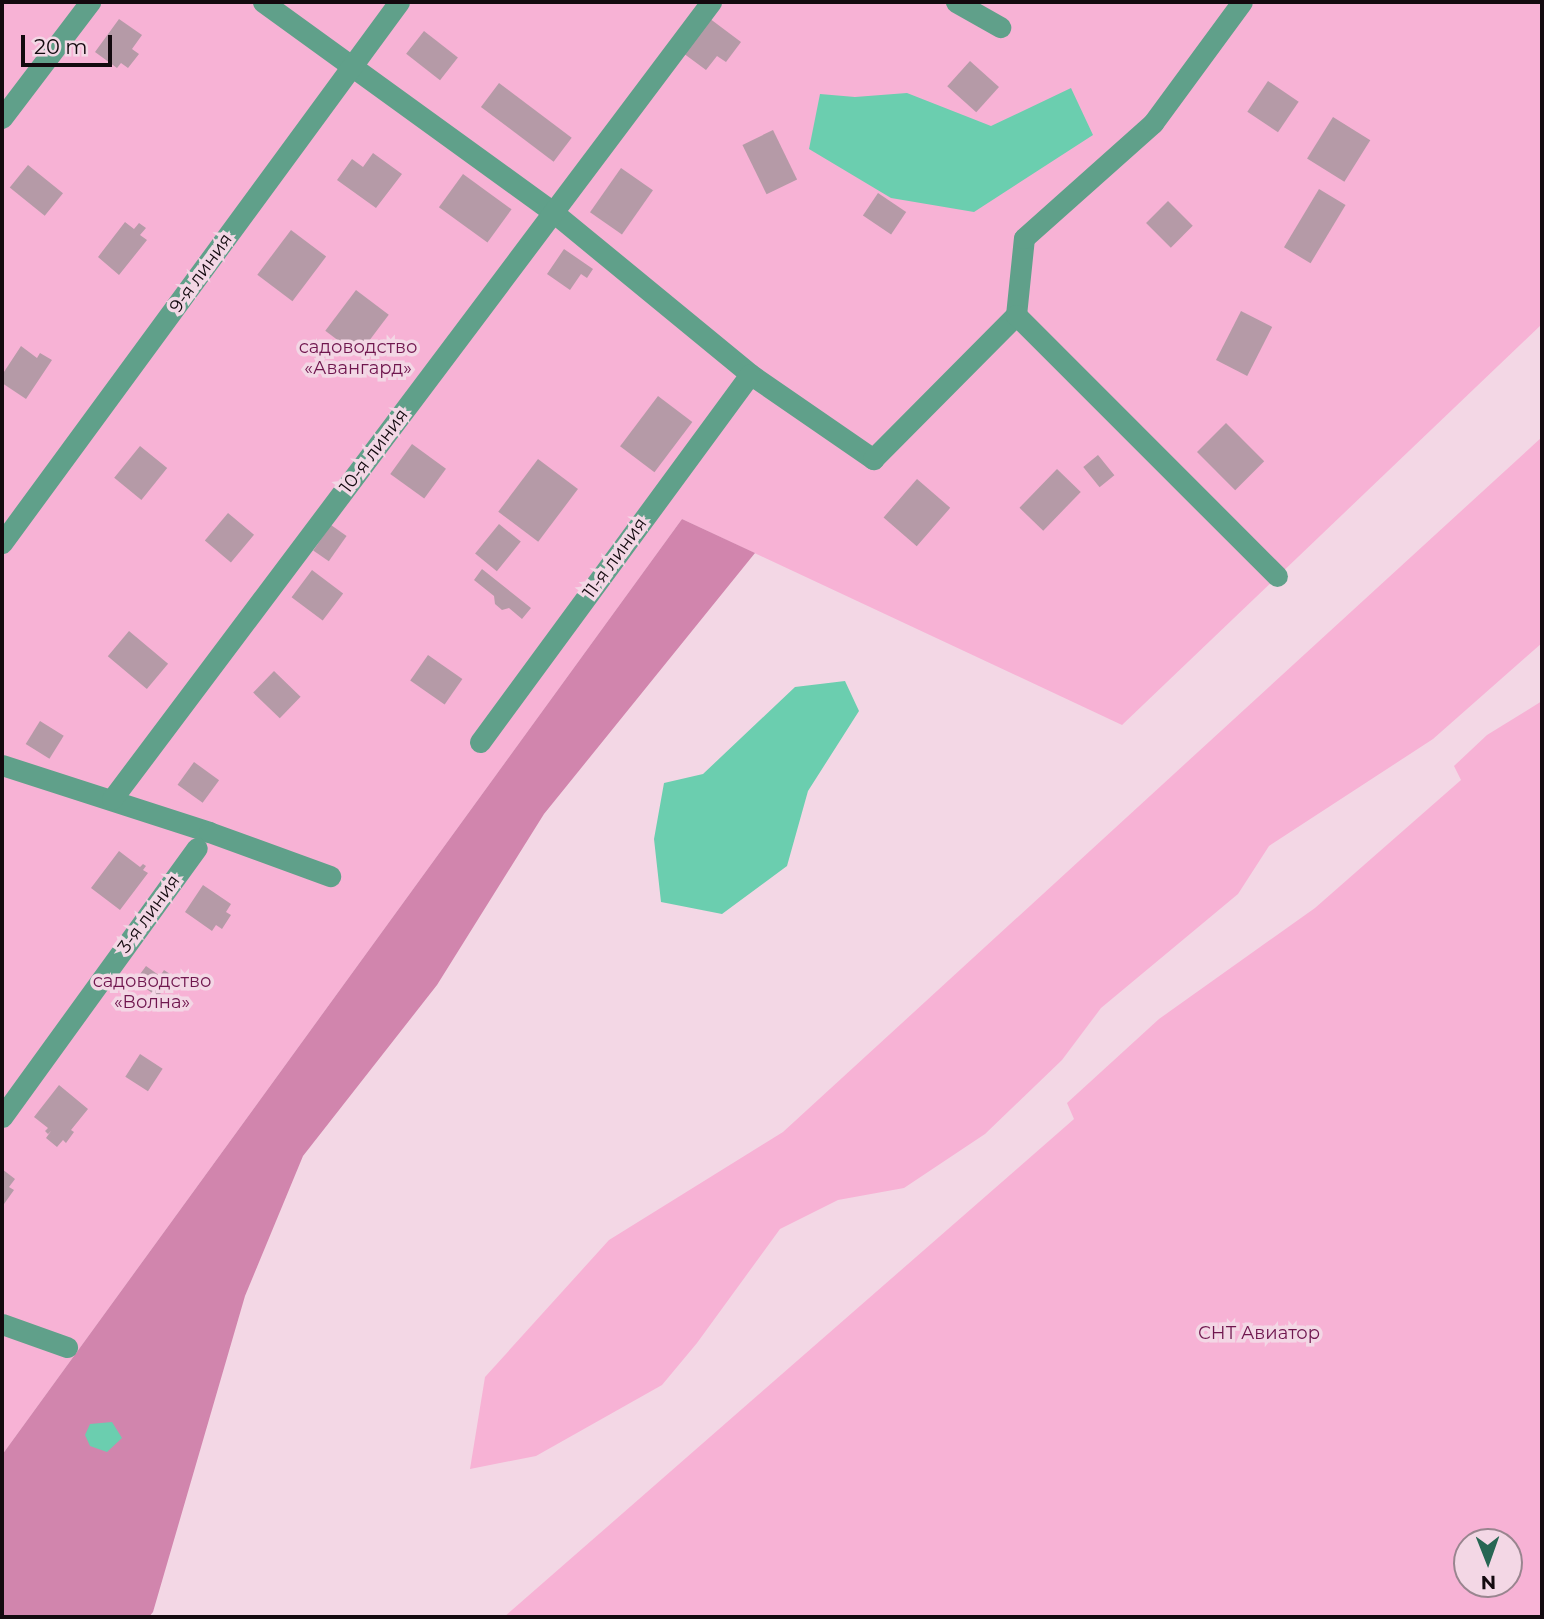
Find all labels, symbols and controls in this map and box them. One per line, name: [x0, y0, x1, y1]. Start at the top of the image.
scale bar: [24, 21, 116, 65]
text: 20 m: [34, 34, 88, 59]
street label: 9-я линия: [165, 229, 237, 317]
park label: садоводство «Авангард»: [299, 337, 417, 380]
street label: 10-я линия: [335, 405, 413, 497]
street label: 11-я линия: [579, 514, 651, 602]
street label: 3-я линия: [113, 871, 185, 957]
park label: садоводство «Волна»: [93, 971, 211, 1014]
park label: СНТ Авиатор: [1198, 1322, 1320, 1344]
north arrow: [1453, 1528, 1523, 1598]
text: N: [1480, 1571, 1496, 1594]

